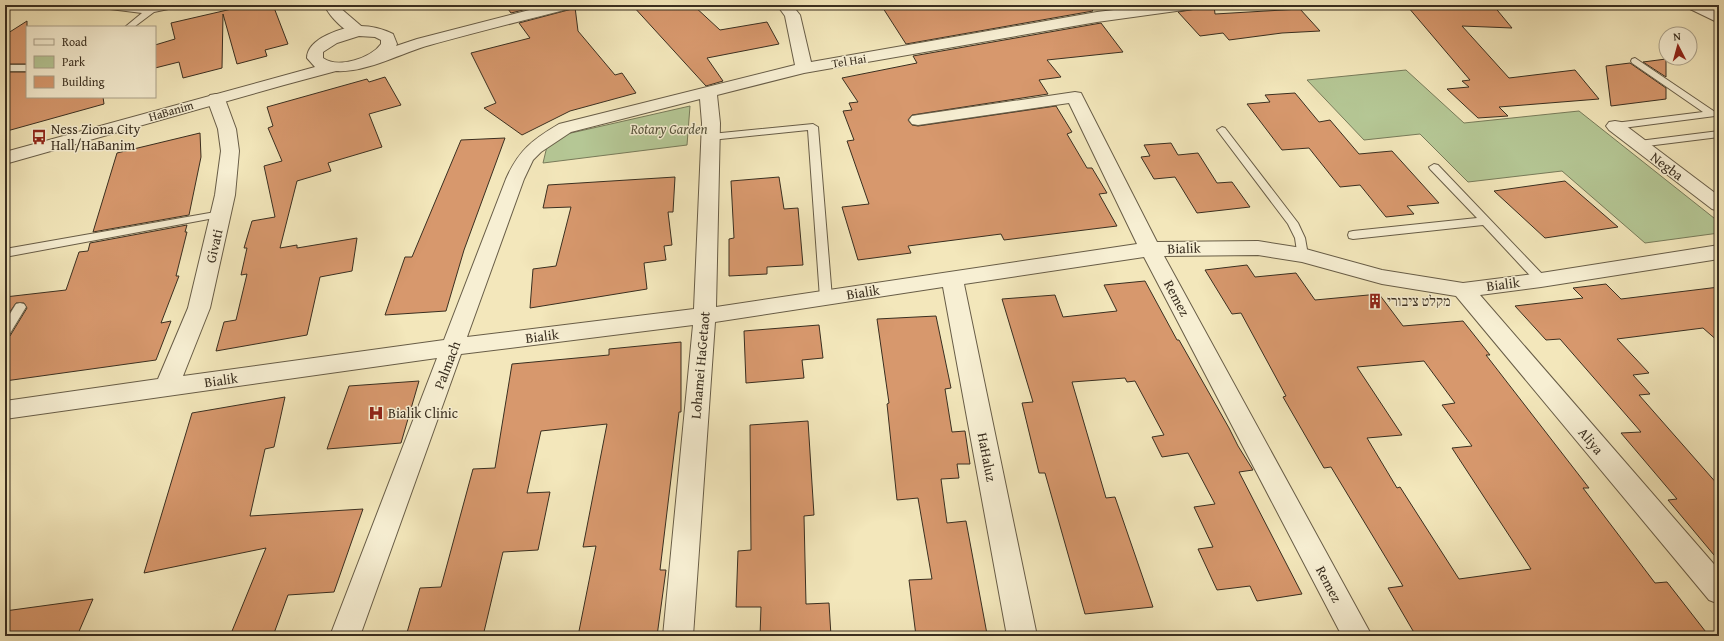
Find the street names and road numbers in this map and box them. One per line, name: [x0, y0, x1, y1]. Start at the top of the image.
street label: Tel Hai: [830, 49, 868, 72]
street label: HaBanim: [146, 96, 196, 125]
street label: Negba: [1646, 147, 1688, 185]
street label: Givati: [200, 227, 228, 265]
street label: Bialik: [1167, 237, 1202, 259]
street label: Bialik: [1485, 272, 1522, 296]
street label: Remez: [1159, 276, 1195, 320]
street label: Bialik: [845, 279, 882, 304]
street label: Lohamei HaGetaot: [685, 310, 715, 420]
street label: Bialik: [524, 324, 561, 348]
street label: Palmach: [429, 338, 465, 392]
street label: Bialik: [203, 368, 240, 392]
street label: Aliya: [1574, 423, 1608, 459]
street label: HaHaluz: [972, 431, 1002, 483]
street label: Remez: [1311, 562, 1347, 606]

